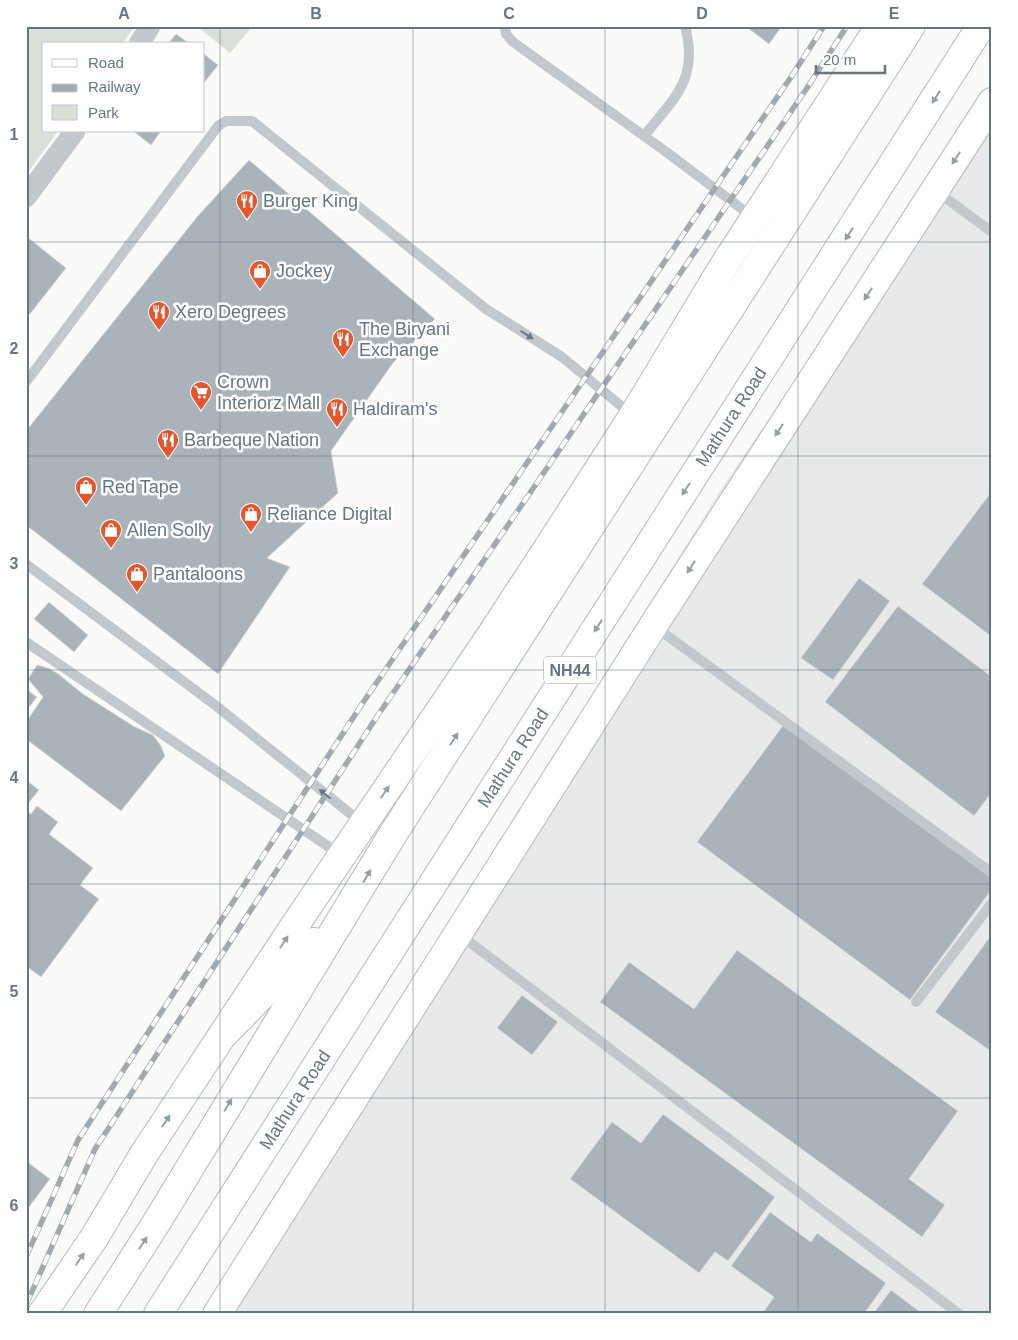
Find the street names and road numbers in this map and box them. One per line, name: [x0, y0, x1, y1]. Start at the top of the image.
street label: Mathura Road: [692, 364, 770, 470]
road number: NH44: [544, 656, 596, 684]
street label: Mathura Road: [474, 705, 552, 811]
street label: Mathura Road: [256, 1047, 334, 1153]

